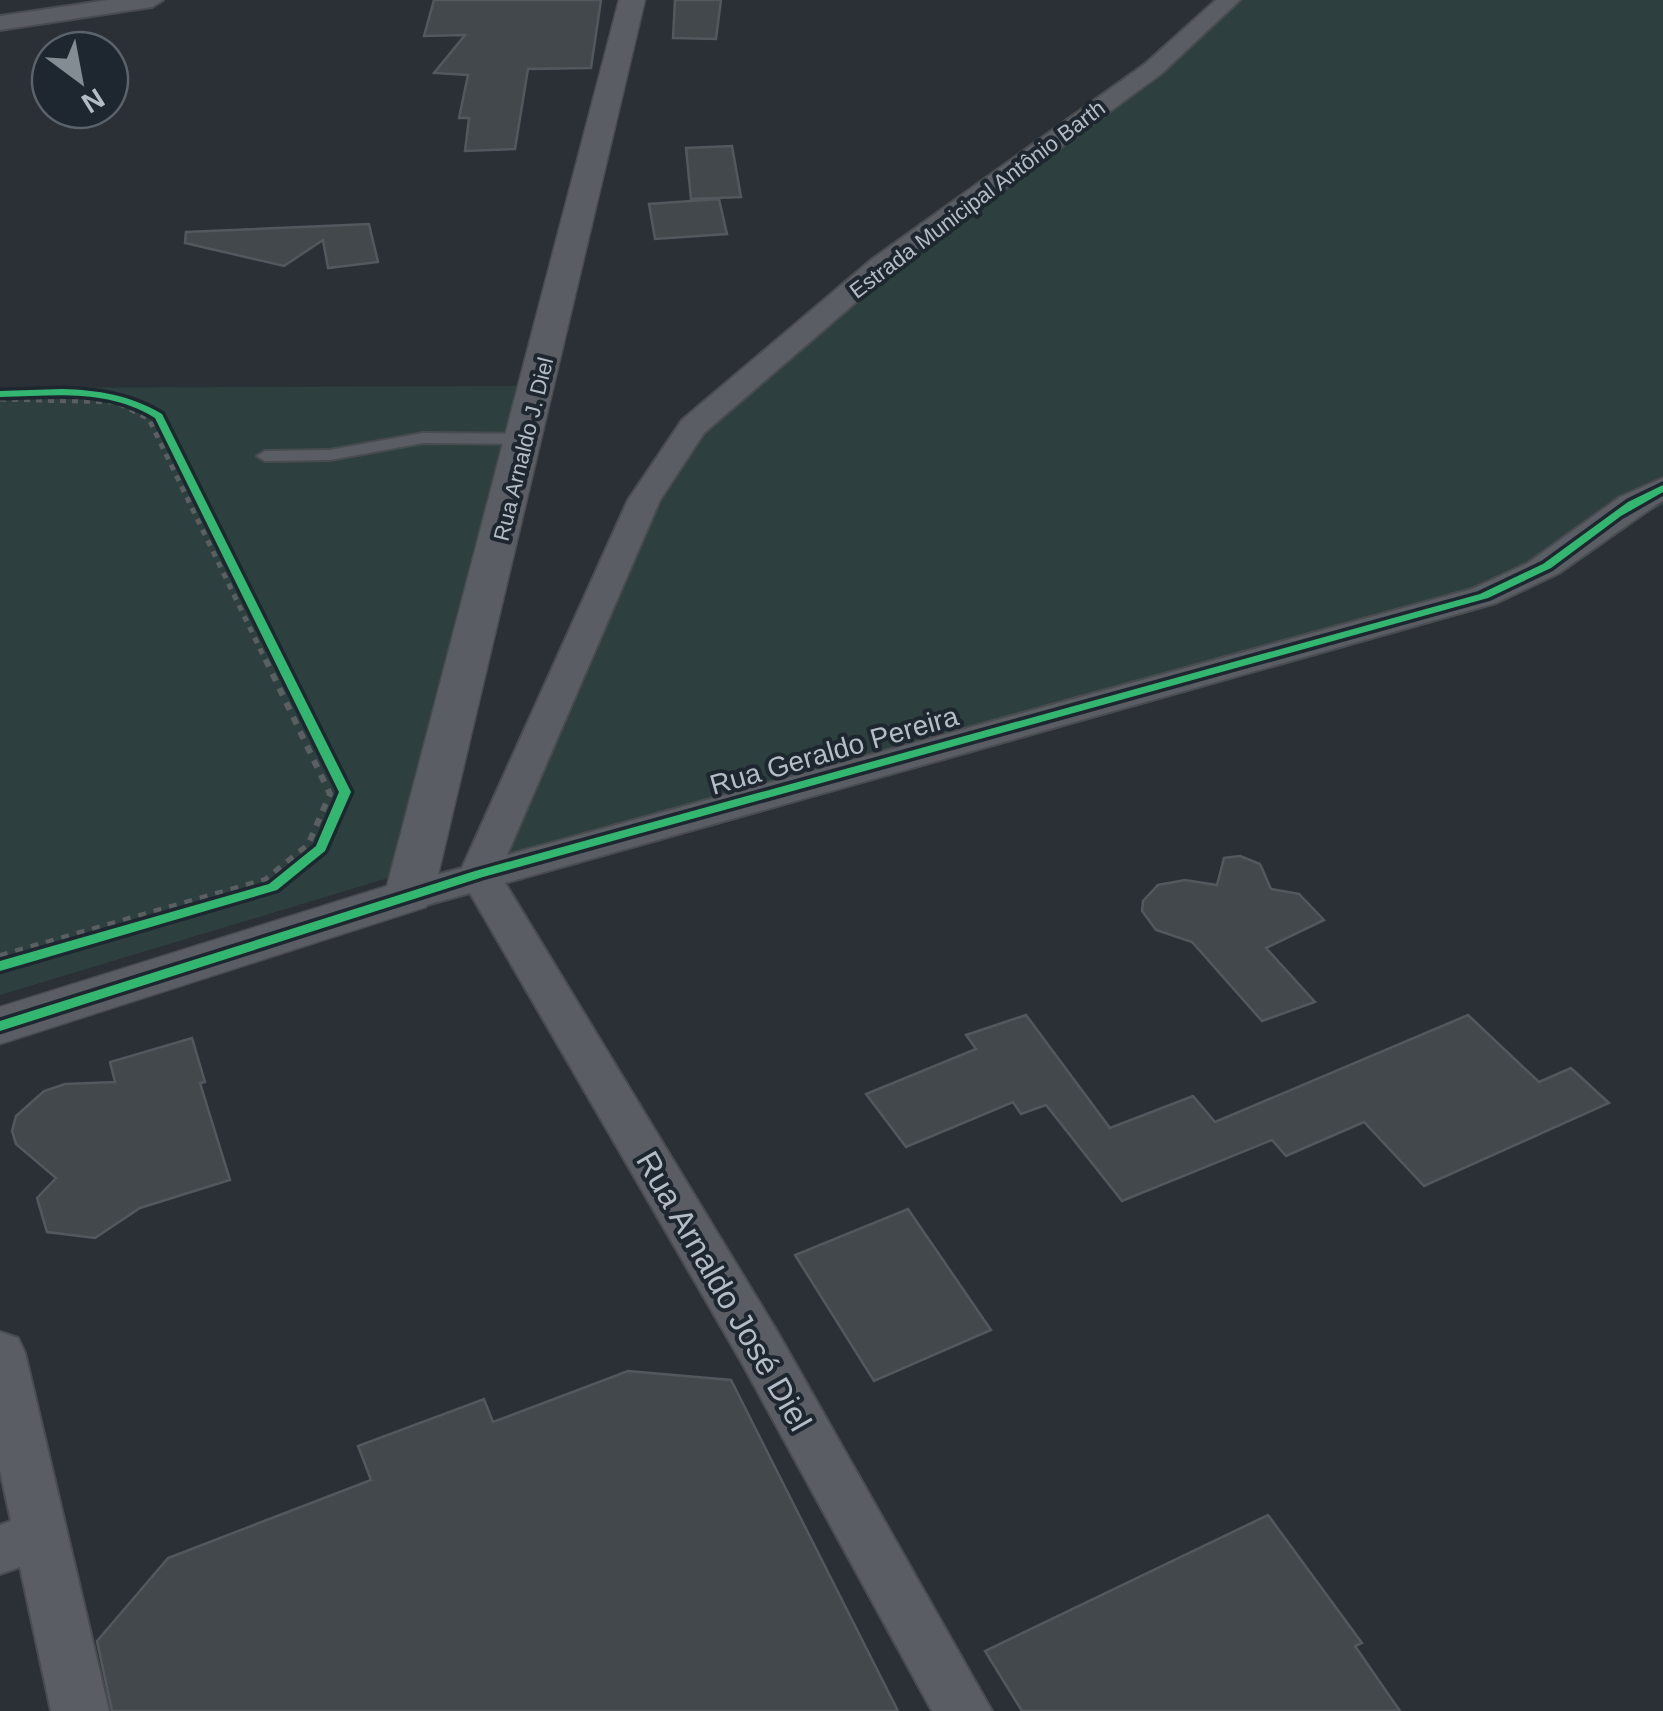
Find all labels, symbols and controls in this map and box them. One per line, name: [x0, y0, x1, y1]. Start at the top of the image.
north arrow: [30, 30, 130, 130]
text: N: [76, 82, 110, 119]
street label: Estrada Municipal Antônio Barth: [845, 95, 1110, 304]
street label: Rua Arnaldo J. Diel: [489, 355, 558, 544]
street label: Rua Geraldo Pereira: [706, 700, 962, 801]
street label: Rua Arnaldo José Diel: [629, 1145, 819, 1437]

